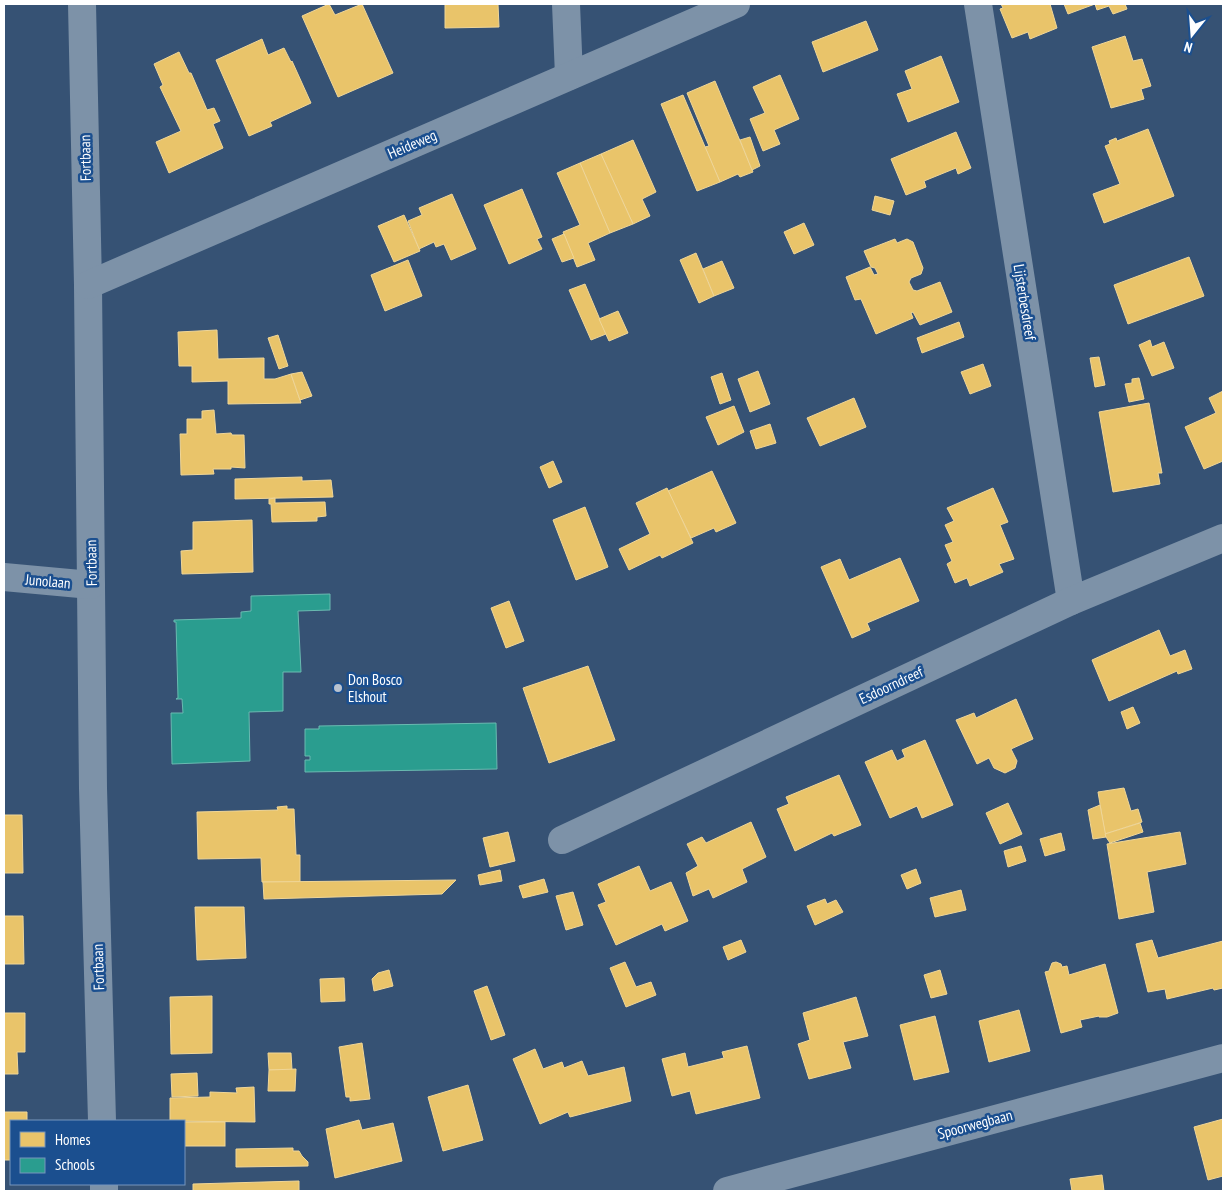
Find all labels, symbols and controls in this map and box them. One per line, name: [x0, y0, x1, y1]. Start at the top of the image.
north arrow: [1167, 10, 1217, 60]
text: N: [1182, 38, 1194, 57]
street label: Heideweg: [385, 125, 439, 163]
street label: Fortbaan: [75, 135, 95, 181]
street label: Lijsterbesdreef: [1010, 263, 1041, 342]
street label: Fortbaan: [81, 540, 101, 586]
street label: Junolaan: [24, 569, 71, 592]
street label: Esdoorndreef: [856, 661, 927, 708]
place label: Don Bosco Elshout: [348, 670, 402, 706]
marker: Don Bosco Elshout: [332, 682, 344, 694]
street label: Fortbaan: [88, 943, 108, 991]
street label: Spoorwegbaan: [936, 1105, 1014, 1143]
legend: [10, 1120, 185, 1185]
text: Homes: [55, 1130, 91, 1149]
text: Schools: [55, 1155, 95, 1174]

